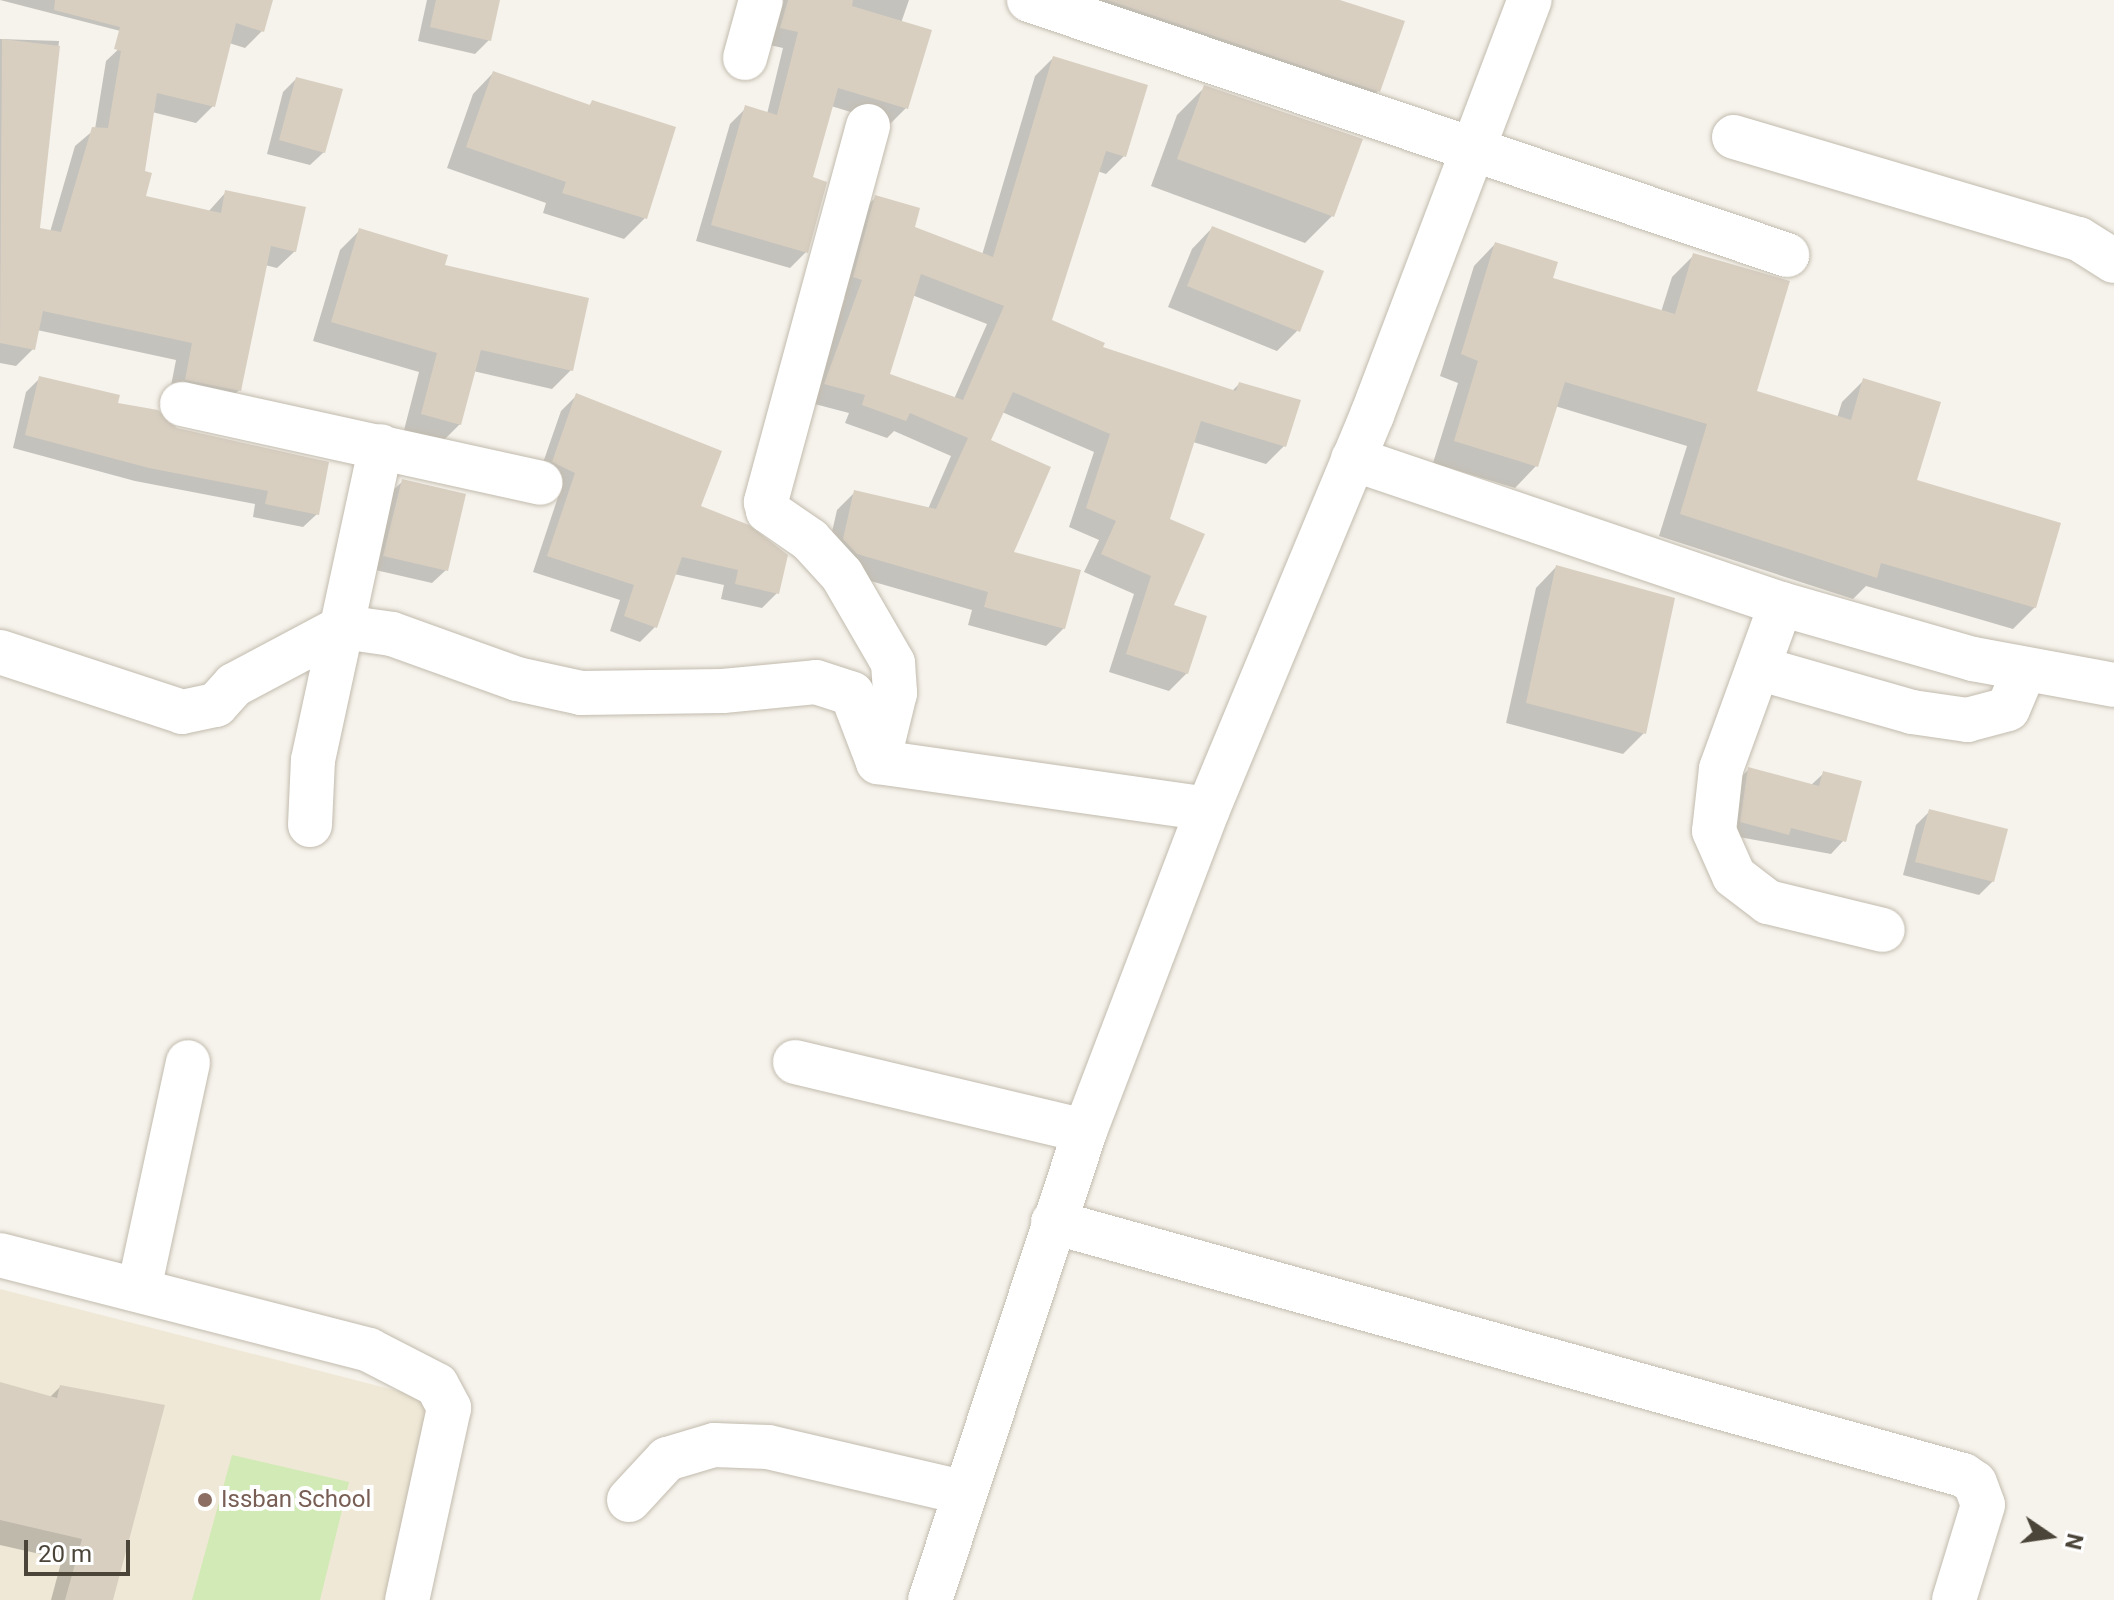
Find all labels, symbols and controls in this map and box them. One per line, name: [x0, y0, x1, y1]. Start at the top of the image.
place label: Issban School: [221, 1486, 371, 1514]
marker: Issban School: [196, 1491, 214, 1509]
north arrow: [2010, 1496, 2090, 1576]
scale bar: [28, 1524, 134, 1574]
text: N: [2060, 1531, 2088, 1552]
text: 20 m: [38, 1540, 92, 1568]

